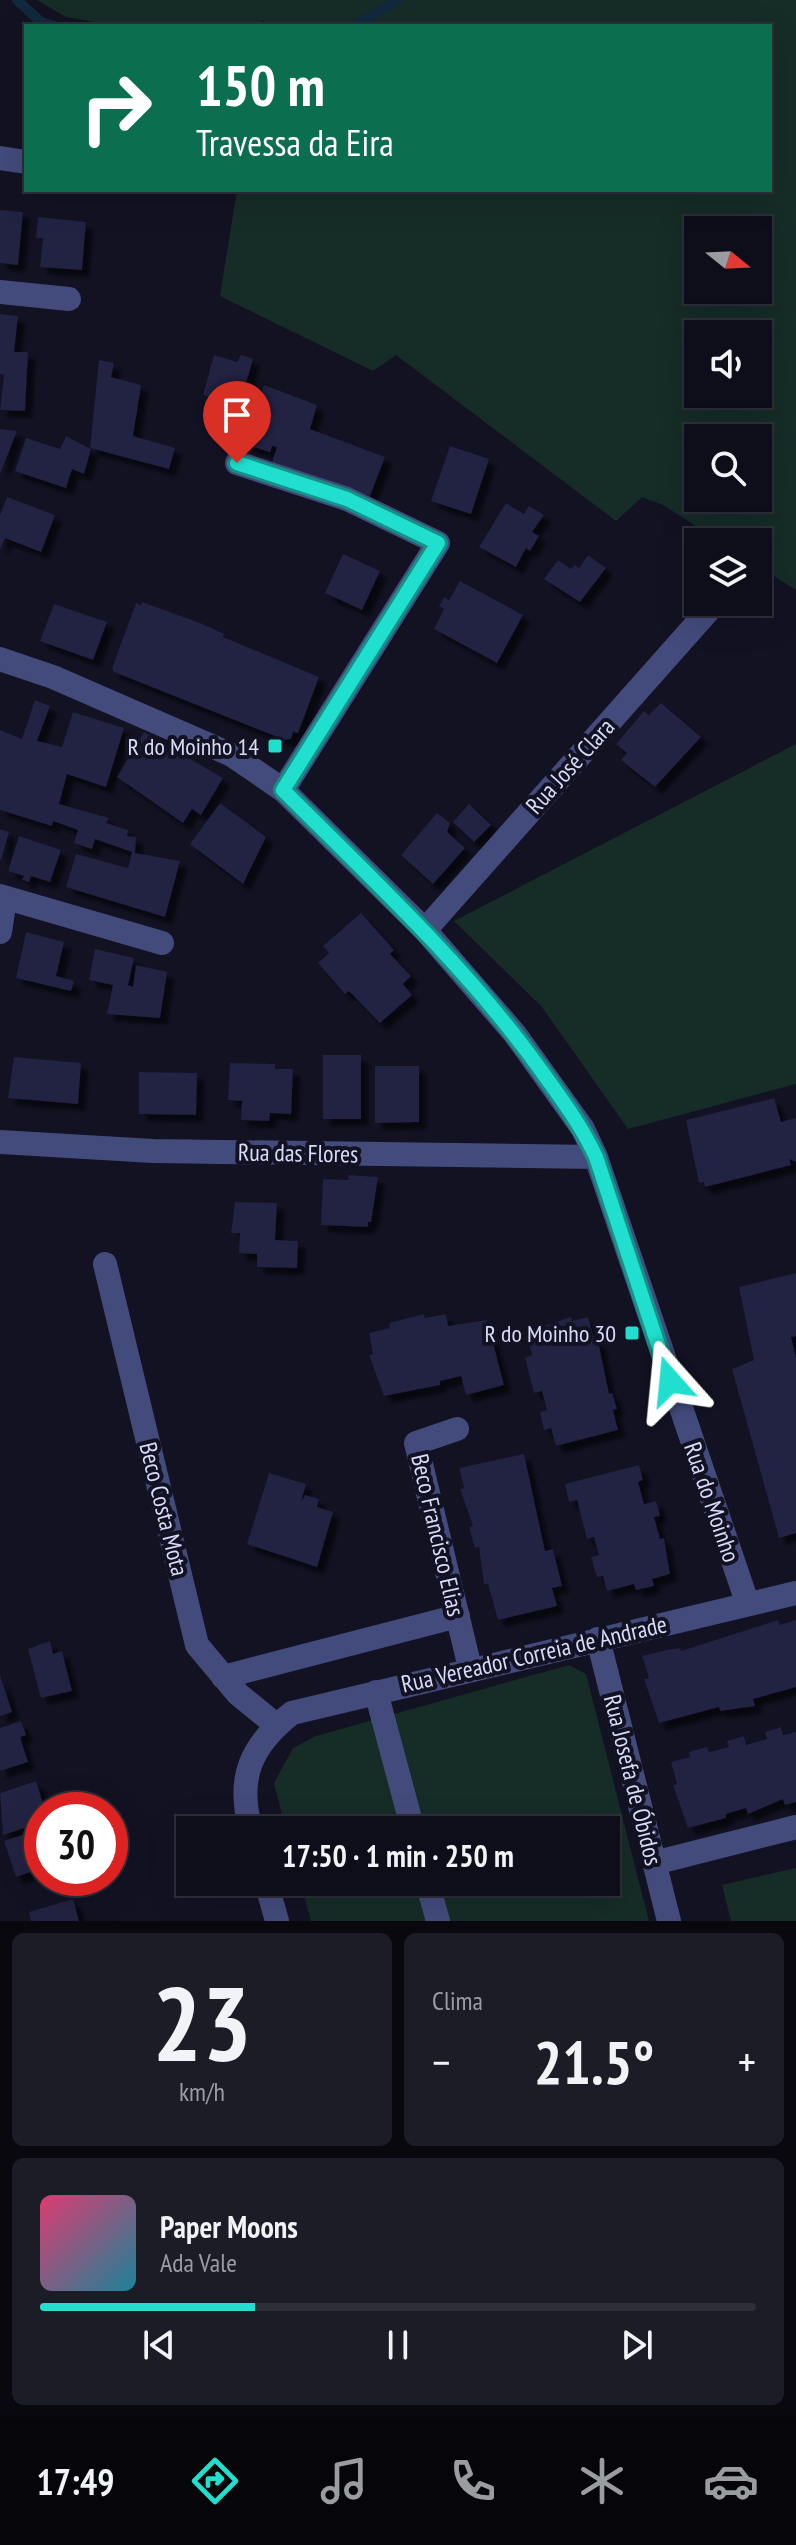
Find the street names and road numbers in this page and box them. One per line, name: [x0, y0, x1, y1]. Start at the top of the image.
street label: Rua José Clara: [519, 712, 621, 820]
street label: Rua das Flores: [238, 1136, 358, 1170]
street label: Rua do Moinho: [677, 1438, 747, 1566]
street label: Beco Costa Mota: [132, 1439, 196, 1579]
street label: Beco Francisco Elias: [404, 1451, 472, 1619]
street label: Rua Vereador Correia de Andrade: [398, 1608, 670, 1700]
street label: Rua Josefa de Óbidos: [597, 1691, 669, 1869]

